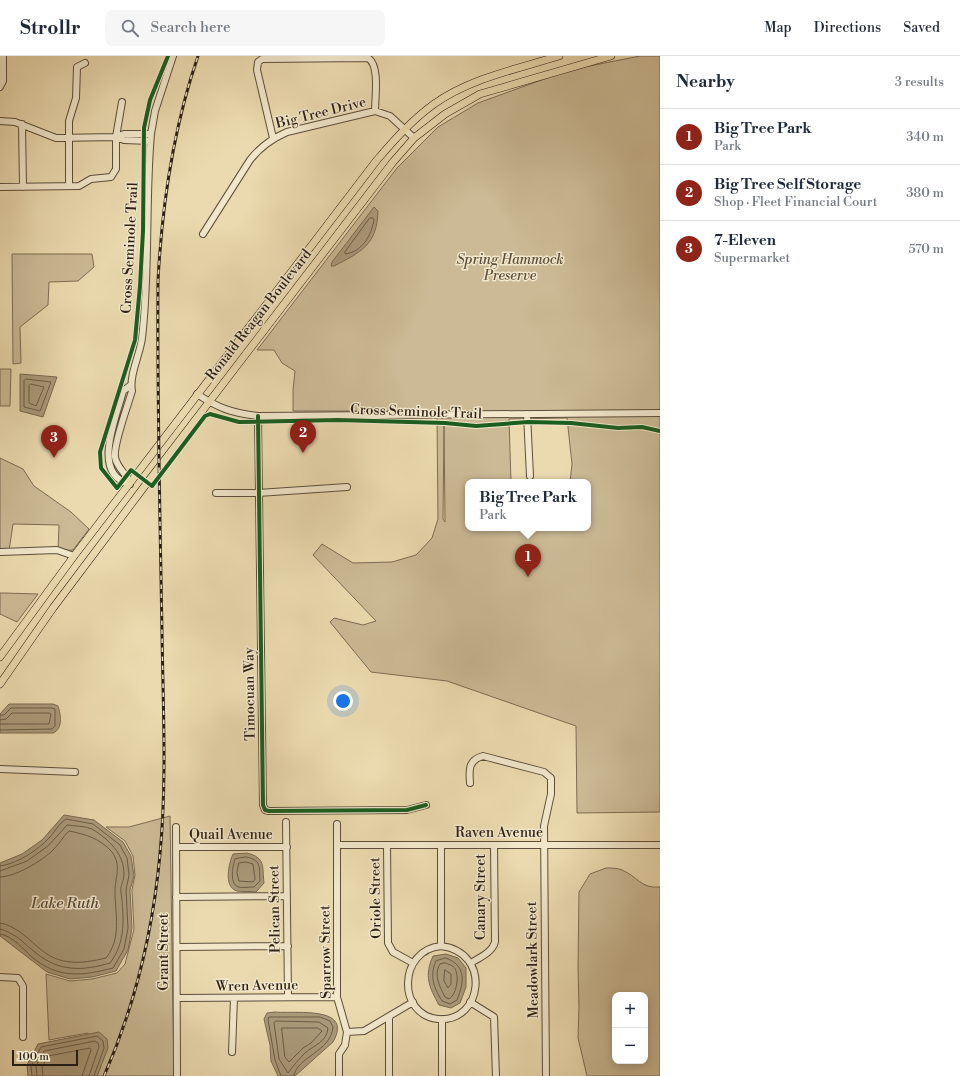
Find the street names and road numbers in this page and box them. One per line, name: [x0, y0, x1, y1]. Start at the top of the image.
street label: Big Tree Drive: [273, 93, 368, 133]
street label: Cross Seminole Trail: [118, 182, 142, 314]
street label: Ronald Reagan Boulevard: [202, 246, 316, 384]
street label: Cross Seminole Trail: [350, 401, 482, 423]
street label: Timocuan Way: [240, 647, 260, 741]
street label: Raven Avenue: [455, 824, 543, 842]
street label: Quail Avenue: [189, 826, 273, 844]
street label: Canary Street: [472, 854, 490, 940]
street label: Oriole Street: [366, 857, 386, 939]
street label: Pelican Street: [265, 865, 285, 953]
street label: Meadowlark Street: [523, 901, 543, 1019]
street label: Sparrow Street: [316, 905, 336, 999]
street label: Grant Street: [155, 913, 173, 991]
street label: Wren Avenue: [215, 976, 298, 996]

